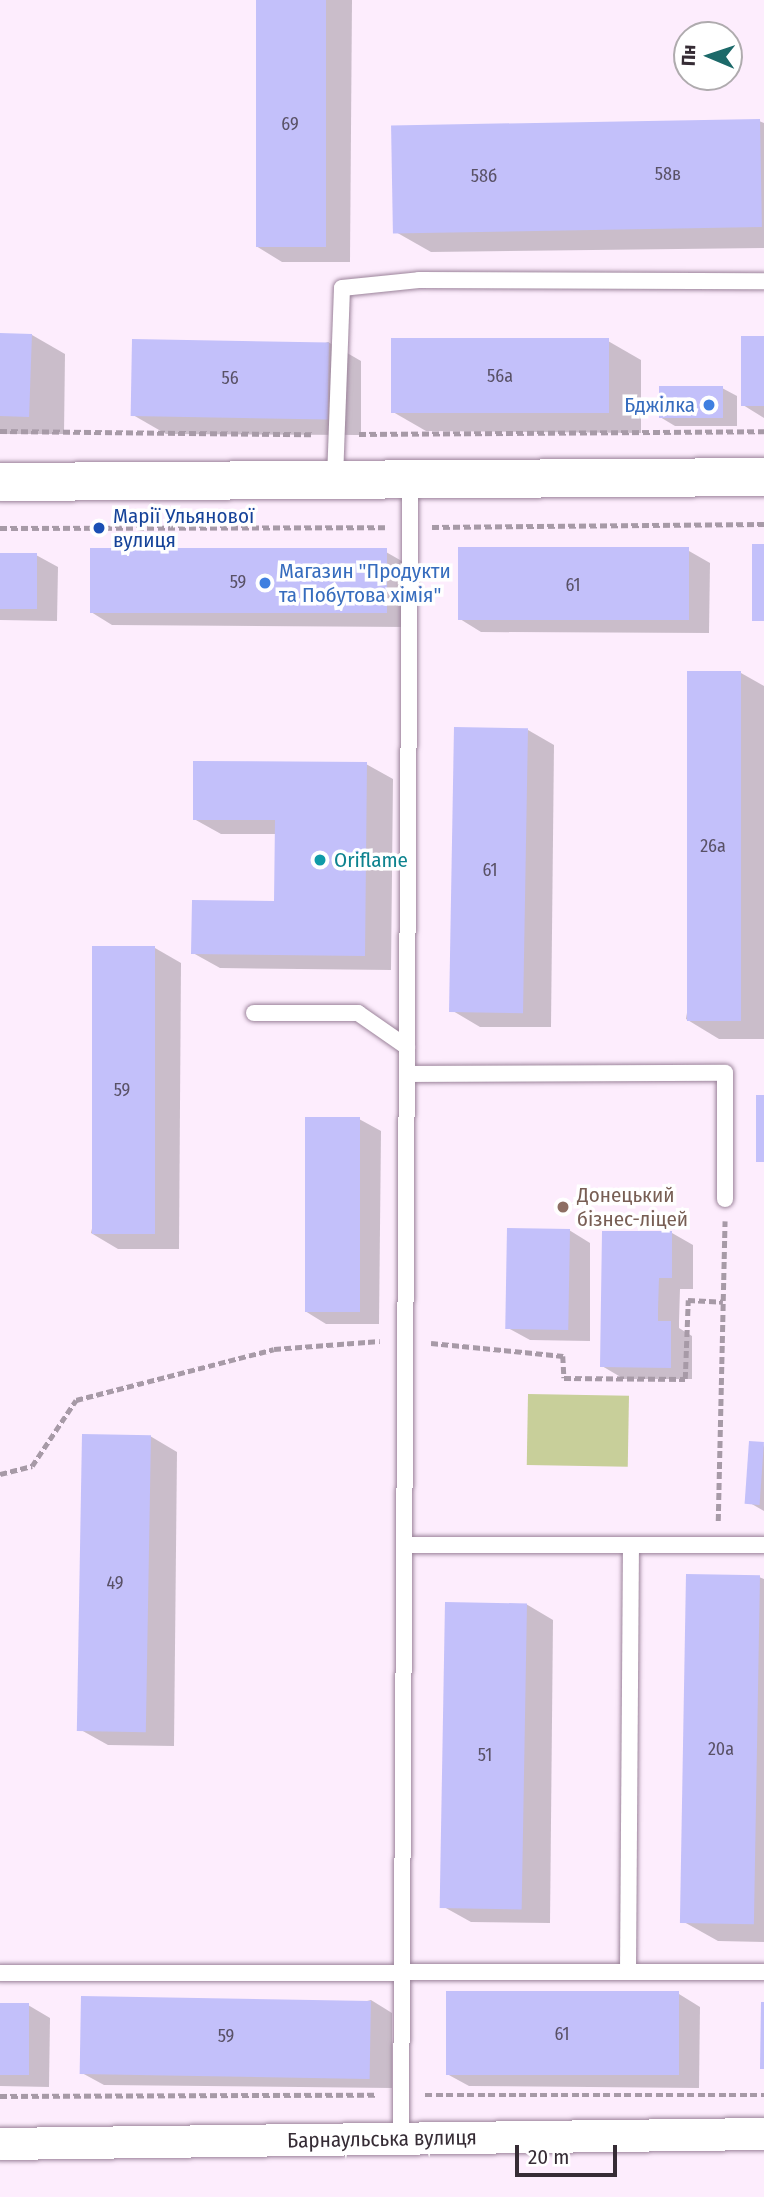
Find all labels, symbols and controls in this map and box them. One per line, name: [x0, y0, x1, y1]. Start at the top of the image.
north arrow: [673, 21, 743, 91]
text: Пн: [677, 44, 700, 66]
house number: 69: [281, 113, 299, 135]
house number: 58в: [655, 163, 681, 185]
house number: 58б: [471, 165, 497, 187]
house number: 56а: [487, 365, 513, 387]
house number: 56: [221, 367, 239, 389]
place label: Бджілка: [624, 392, 695, 418]
marker: Бджілка: [701, 397, 717, 413]
place label: Марії Ульянової вулиця: [113, 503, 254, 553]
marker: Марії Ульянової вулиця: [91, 520, 107, 536]
place label: Магазин "Продукти та Побутова хімія": [279, 558, 451, 608]
house number: 59: [230, 571, 246, 593]
house number: 61: [565, 574, 581, 596]
marker: Магазин "Продукти та Побутова хімія": [257, 575, 273, 591]
house number: 26а: [700, 835, 726, 857]
place label: Oriflame: [334, 847, 408, 873]
marker: Oriflame: [312, 852, 328, 868]
house number: 61: [482, 859, 498, 881]
house number: 59: [114, 1079, 130, 1101]
place label: Донецький бізнес-ліцей: [577, 1182, 688, 1232]
marker: Донецький бізнес-ліцей: [555, 1199, 571, 1215]
house number: 49: [106, 1572, 124, 1594]
house number: 20а: [708, 1738, 734, 1760]
house number: 51: [478, 1744, 492, 1766]
house number: 61: [554, 2023, 570, 2045]
house number: 59: [218, 2025, 234, 2047]
street label: Барнаульська вулиця: [287, 2125, 477, 2153]
scale bar: [519, 2130, 620, 2174]
text: 20 m: [528, 2144, 569, 2170]

